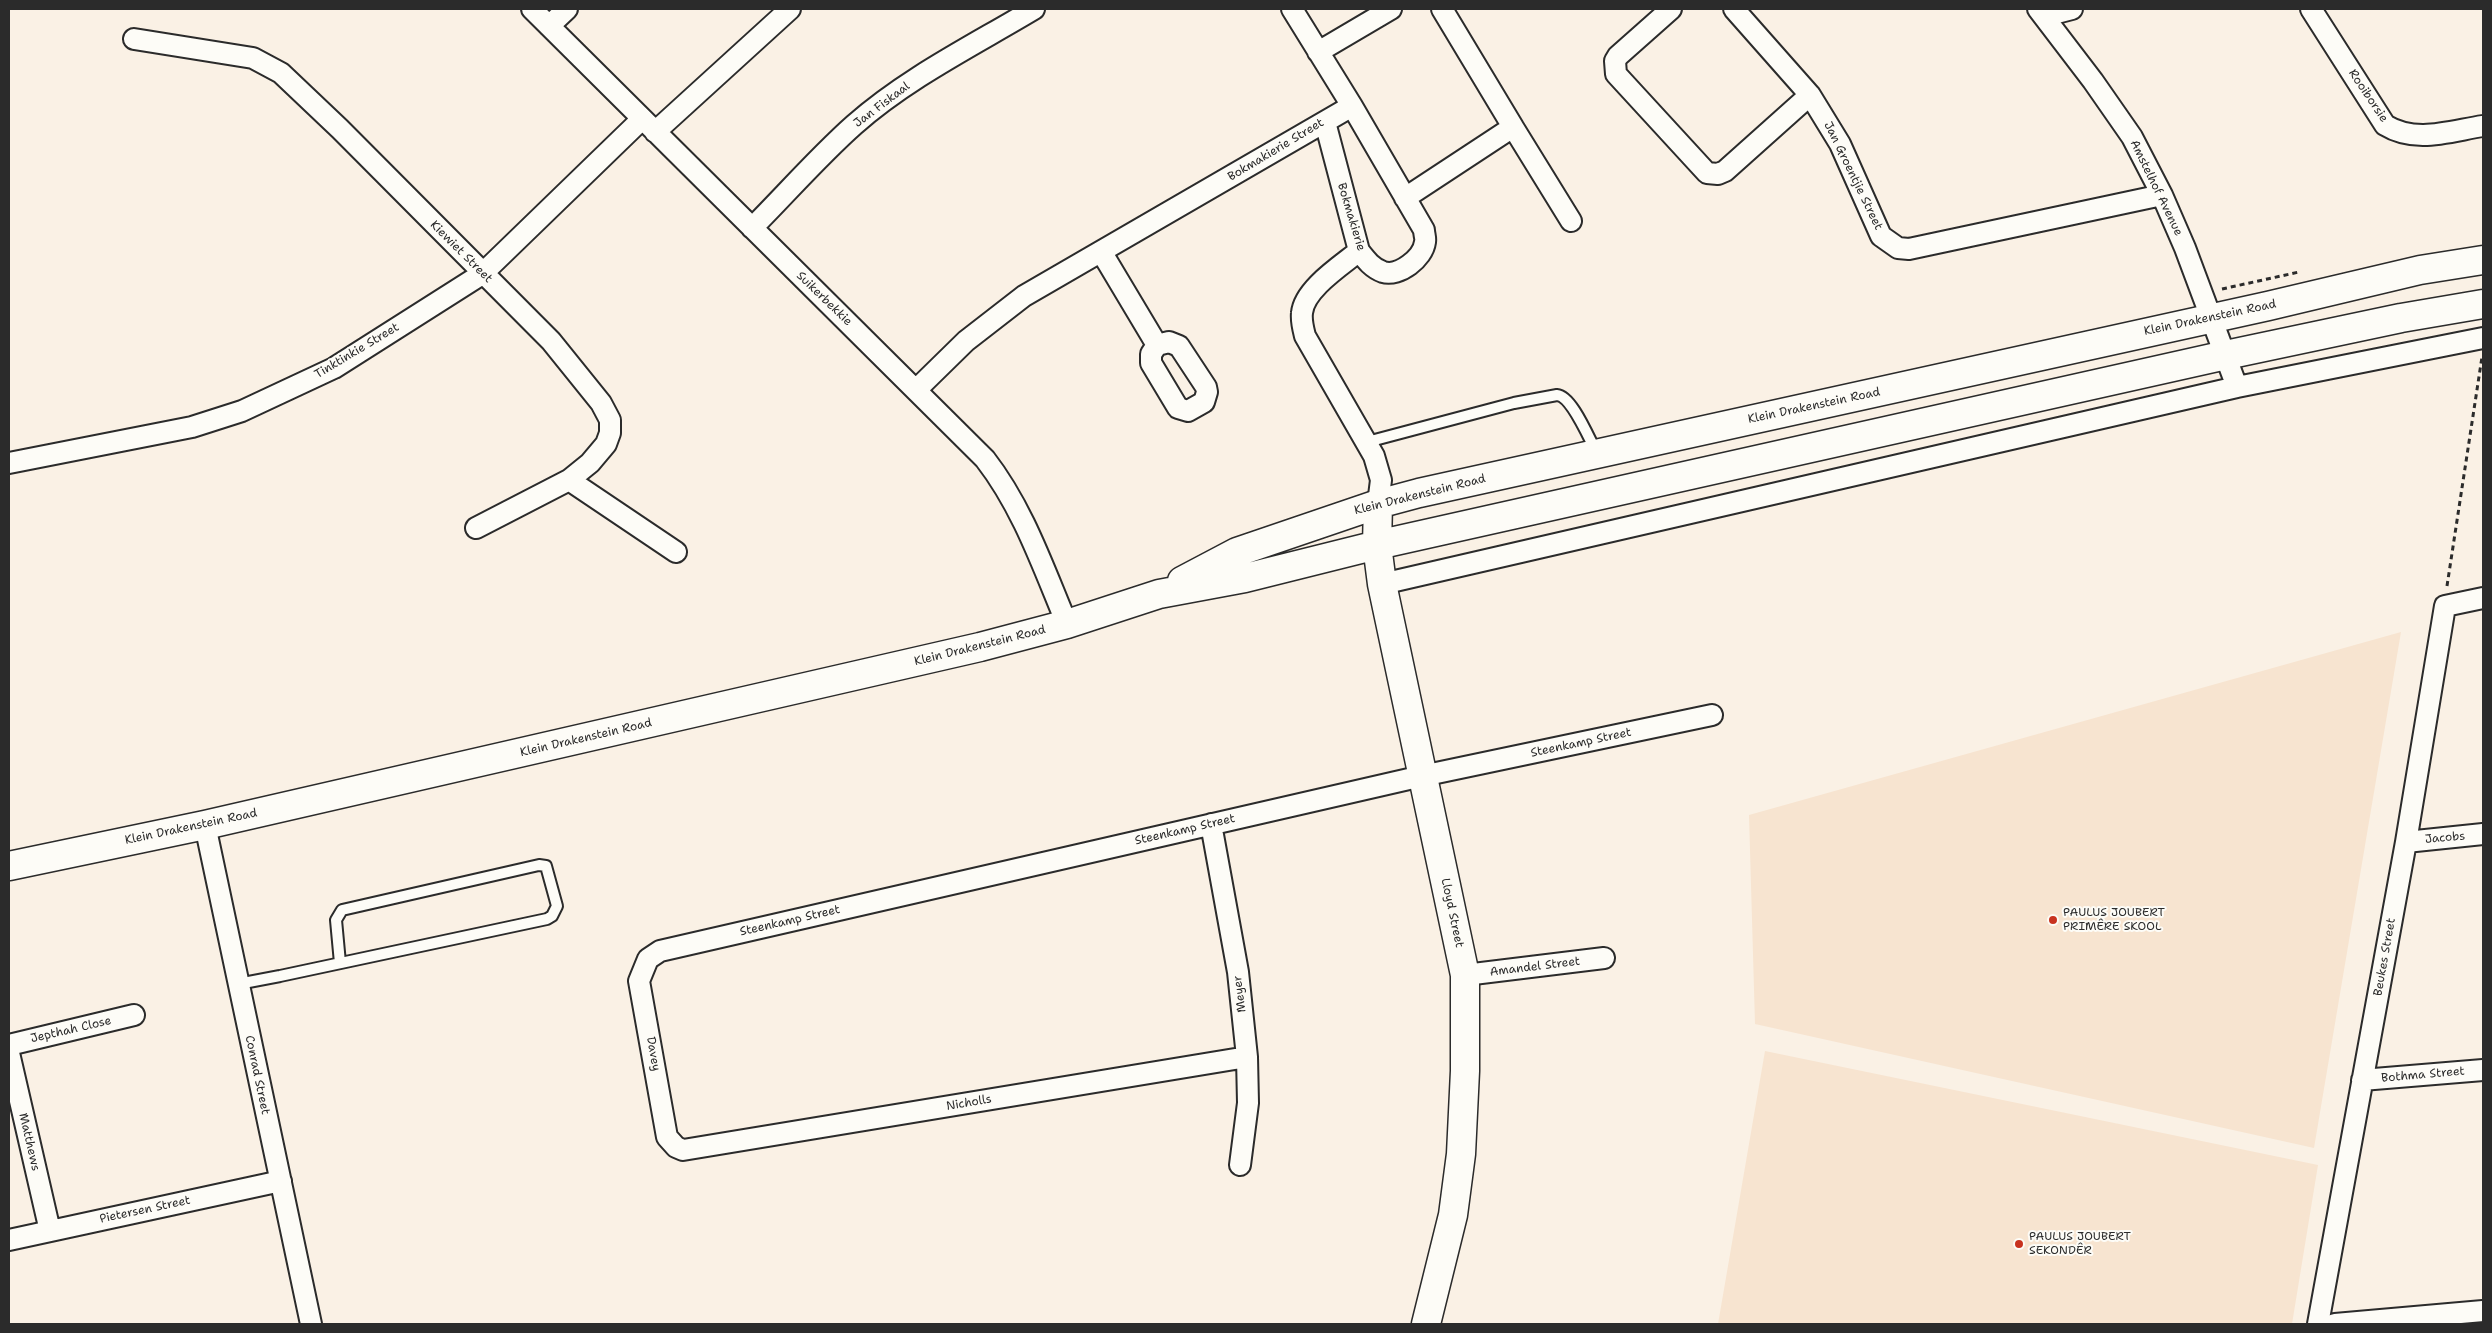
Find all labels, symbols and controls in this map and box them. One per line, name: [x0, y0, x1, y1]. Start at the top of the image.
street label: Rooiborsie: [2345, 67, 2391, 125]
street label: Jan Fiskaal: [851, 79, 913, 131]
street label: Bokmakierie Street: [1225, 116, 1327, 184]
street label: Jan Groentjie Street: [1820, 119, 1886, 233]
street label: Amstelhof Avenue: [2126, 138, 2186, 238]
street label: Bokmakierie: [1334, 181, 1368, 253]
street label: Kiewiet Street: [427, 218, 495, 286]
street label: Suikerbekkie: [793, 269, 855, 329]
street label: Klein Drakenstein Road: [2143, 297, 2277, 339]
street label: Tinktinkie Street: [312, 320, 402, 382]
street label: Klein Drakenstein Road: [1747, 385, 1881, 427]
street label: Klein Drakenstein Road: [1353, 472, 1487, 518]
street label: Klein Drakenstein Road: [913, 623, 1047, 669]
street label: Klein Drakenstein Road: [519, 716, 653, 760]
street label: Steenkamp Street: [1529, 725, 1633, 761]
street label: Klein Drakenstein Road: [124, 806, 258, 848]
street label: Steenkamp Street: [1133, 811, 1237, 849]
street label: Jacobs: [2424, 829, 2466, 847]
street label: Lloyd Street: [1438, 877, 1466, 949]
street label: Steenkamp Street: [738, 902, 842, 940]
place label: PAULUS JOUBERT PRIMÊRE SKOOL: [2063, 906, 2165, 934]
marker: PAULUS JOUBERT PRIMÊRE SKOOL: [2047, 914, 2059, 926]
street label: Beukes Street: [2371, 917, 2399, 997]
street label: Amandel Street: [1489, 954, 1581, 980]
street label: Meyer: [1231, 975, 1249, 1013]
street label: Jepthah Close: [29, 1014, 113, 1046]
street label: Conrad Street: [242, 1034, 272, 1116]
street label: Davey: [643, 1036, 663, 1072]
street label: Bothma Street: [2381, 1064, 2465, 1086]
street label: Nicholls: [945, 1092, 993, 1114]
street label: Matthews: [15, 1112, 43, 1172]
street label: Pietersen Street: [98, 1193, 192, 1227]
place label: PAULUS JOUBERT SEKONDÊR: [2029, 1230, 2131, 1258]
marker: PAULUS JOUBERT SEKONDÊR: [2013, 1238, 2025, 1250]

